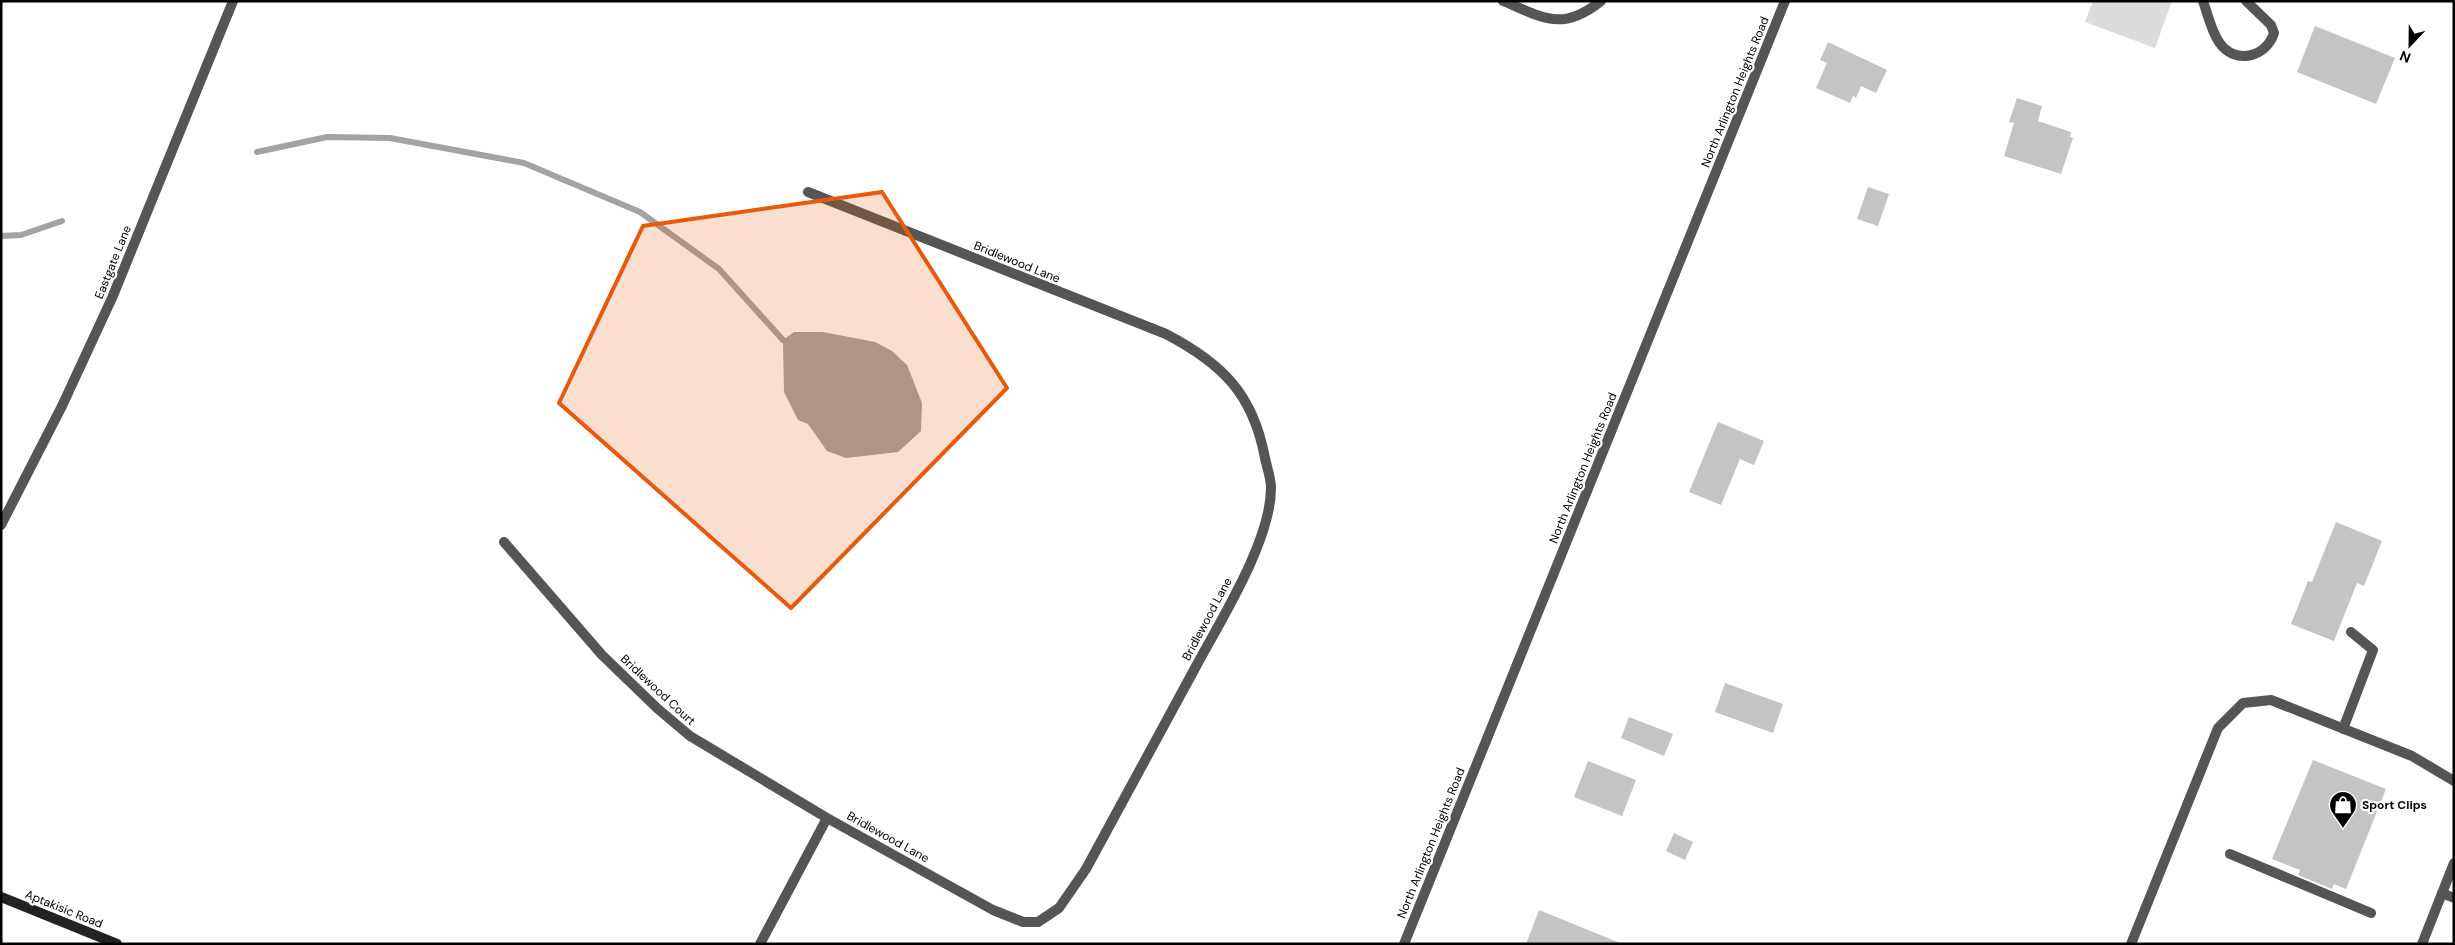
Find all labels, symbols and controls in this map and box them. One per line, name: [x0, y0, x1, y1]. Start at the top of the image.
street label: North Arlington Heights Road: [1697, 14, 1773, 170]
north arrow: [2385, 20, 2435, 70]
text: N: [2397, 47, 2413, 67]
street label: Eastgate Lane: [91, 223, 135, 301]
street label: Bridlewood Lane: [971, 237, 1063, 287]
street label: North Arlington Heights Road: [1545, 390, 1621, 546]
street label: Bridlewood Lane: [1178, 575, 1236, 663]
street label: Bridlewood Court: [617, 651, 699, 729]
street label: North Arlington Heights Road: [1393, 765, 1469, 921]
shop icon: Sport Clips: [2328, 790, 2358, 829]
place label: Sport Clips: [2362, 797, 2427, 813]
street label: Bridlewood Lane: [844, 808, 932, 866]
street label: Aptakisic Road: [23, 886, 105, 932]

